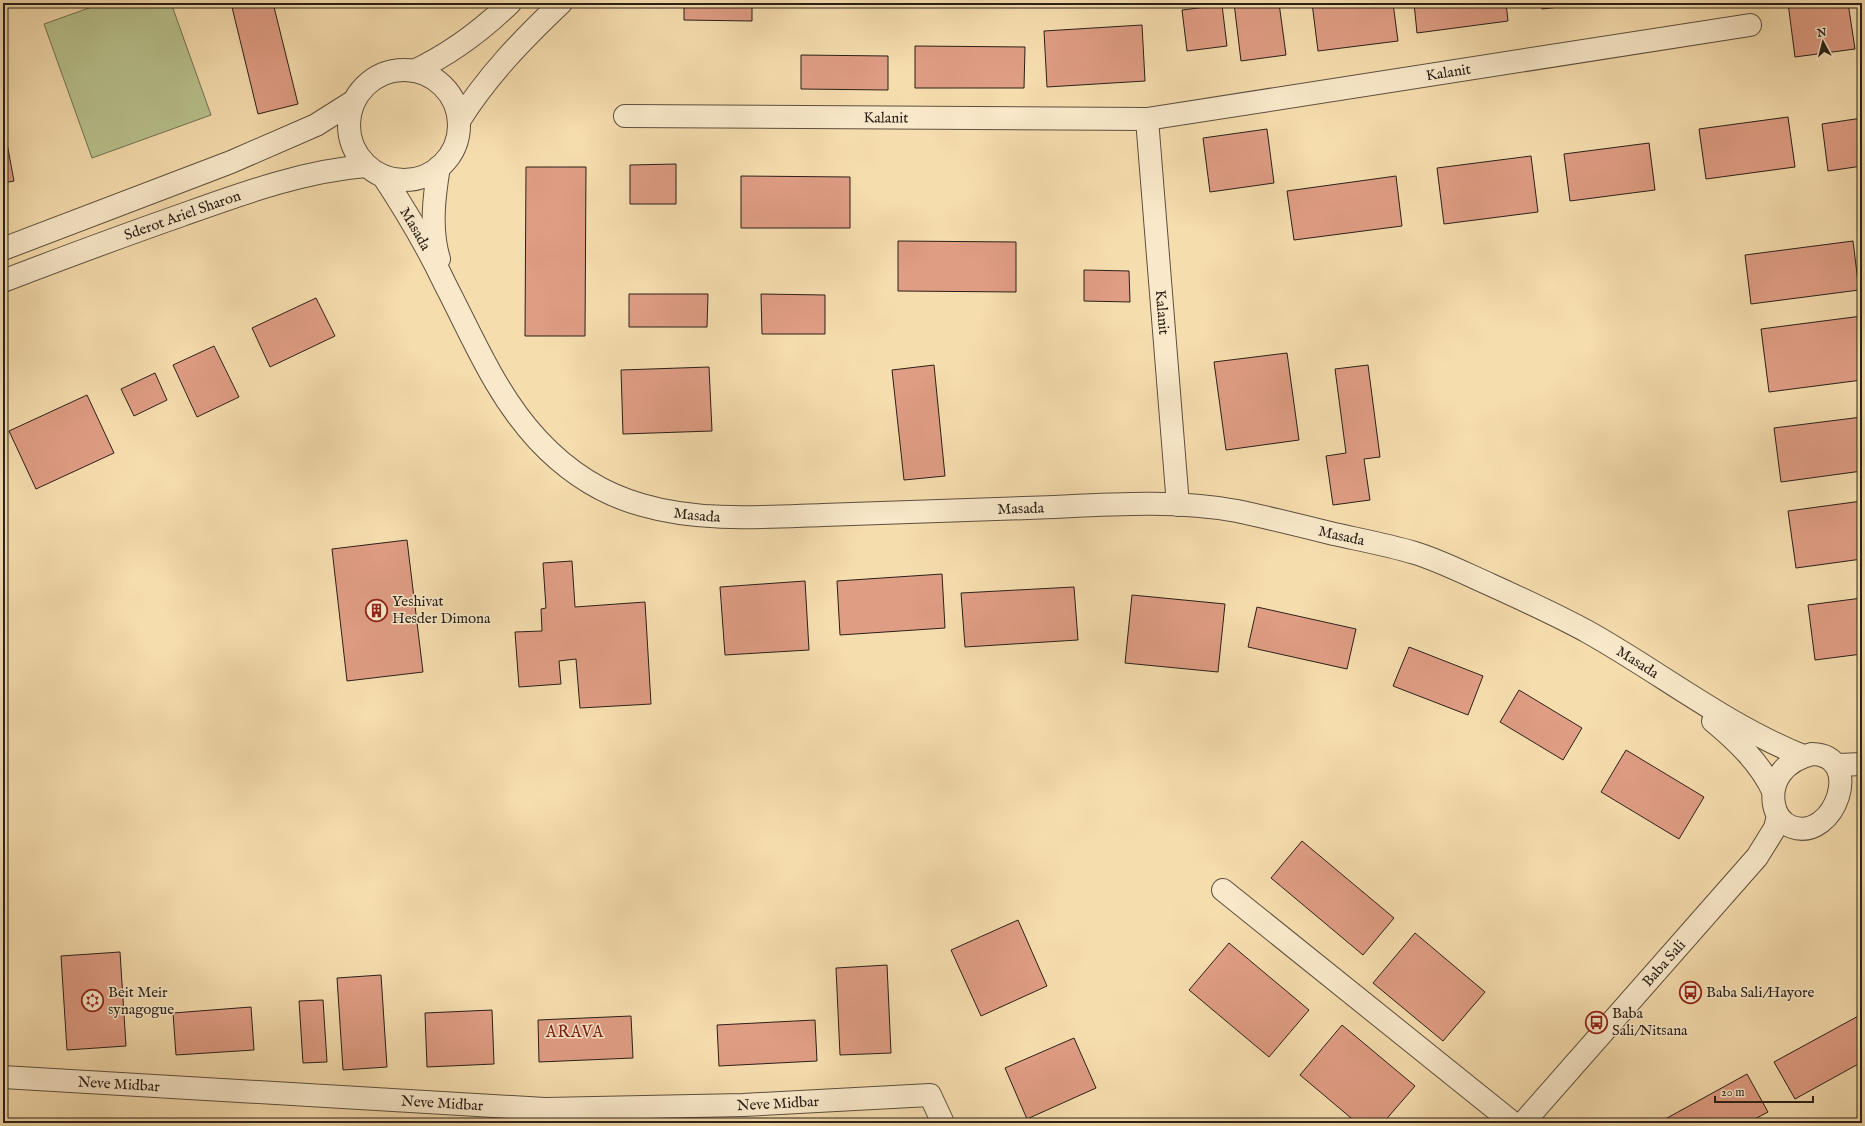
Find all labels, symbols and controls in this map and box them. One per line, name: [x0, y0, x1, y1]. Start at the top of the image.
north arrow: [1803, 22, 1843, 62]
text: N: [1815, 25, 1828, 41]
street label: Kalanit: [1425, 59, 1472, 85]
street label: Kalanit: [863, 108, 909, 127]
street label: Sderot Ariel Sharon: [121, 186, 243, 244]
street label: Masada: [396, 204, 436, 254]
street label: Kalanit: [1151, 289, 1174, 336]
street label: Masada: [997, 498, 1045, 519]
street label: Masada: [672, 503, 721, 526]
street label: Masada: [1316, 521, 1367, 550]
place label: Yeshivat Hesder Dimona: [392, 592, 491, 628]
building icon: Yeshivat Hesder Dimona: [364, 597, 390, 623]
street label: Masada: [1613, 641, 1663, 683]
street label: Baba Sali: [1638, 936, 1689, 991]
bus stop icon: Baba Sali/Hayore: [1678, 979, 1704, 1005]
place label: Beit Meir synagogue: [108, 983, 174, 1019]
place label: Baba Sali/Hayore: [1706, 983, 1814, 1002]
synagogue icon: Beit Meir synagogue: [80, 988, 106, 1014]
place label: Baba Sali/Nitsana: [1612, 1004, 1688, 1040]
bus stop icon: Baba Sali/Nitsana: [1583, 1009, 1609, 1035]
district label: ARAVA: [545, 1023, 604, 1043]
street label: Neve Midbar: [77, 1072, 161, 1096]
scale bar: [1715, 1078, 1813, 1104]
text: 20 m: [1721, 1085, 1744, 1100]
street label: Neve Midbar: [401, 1091, 484, 1115]
street label: Neve Midbar: [736, 1091, 820, 1115]

